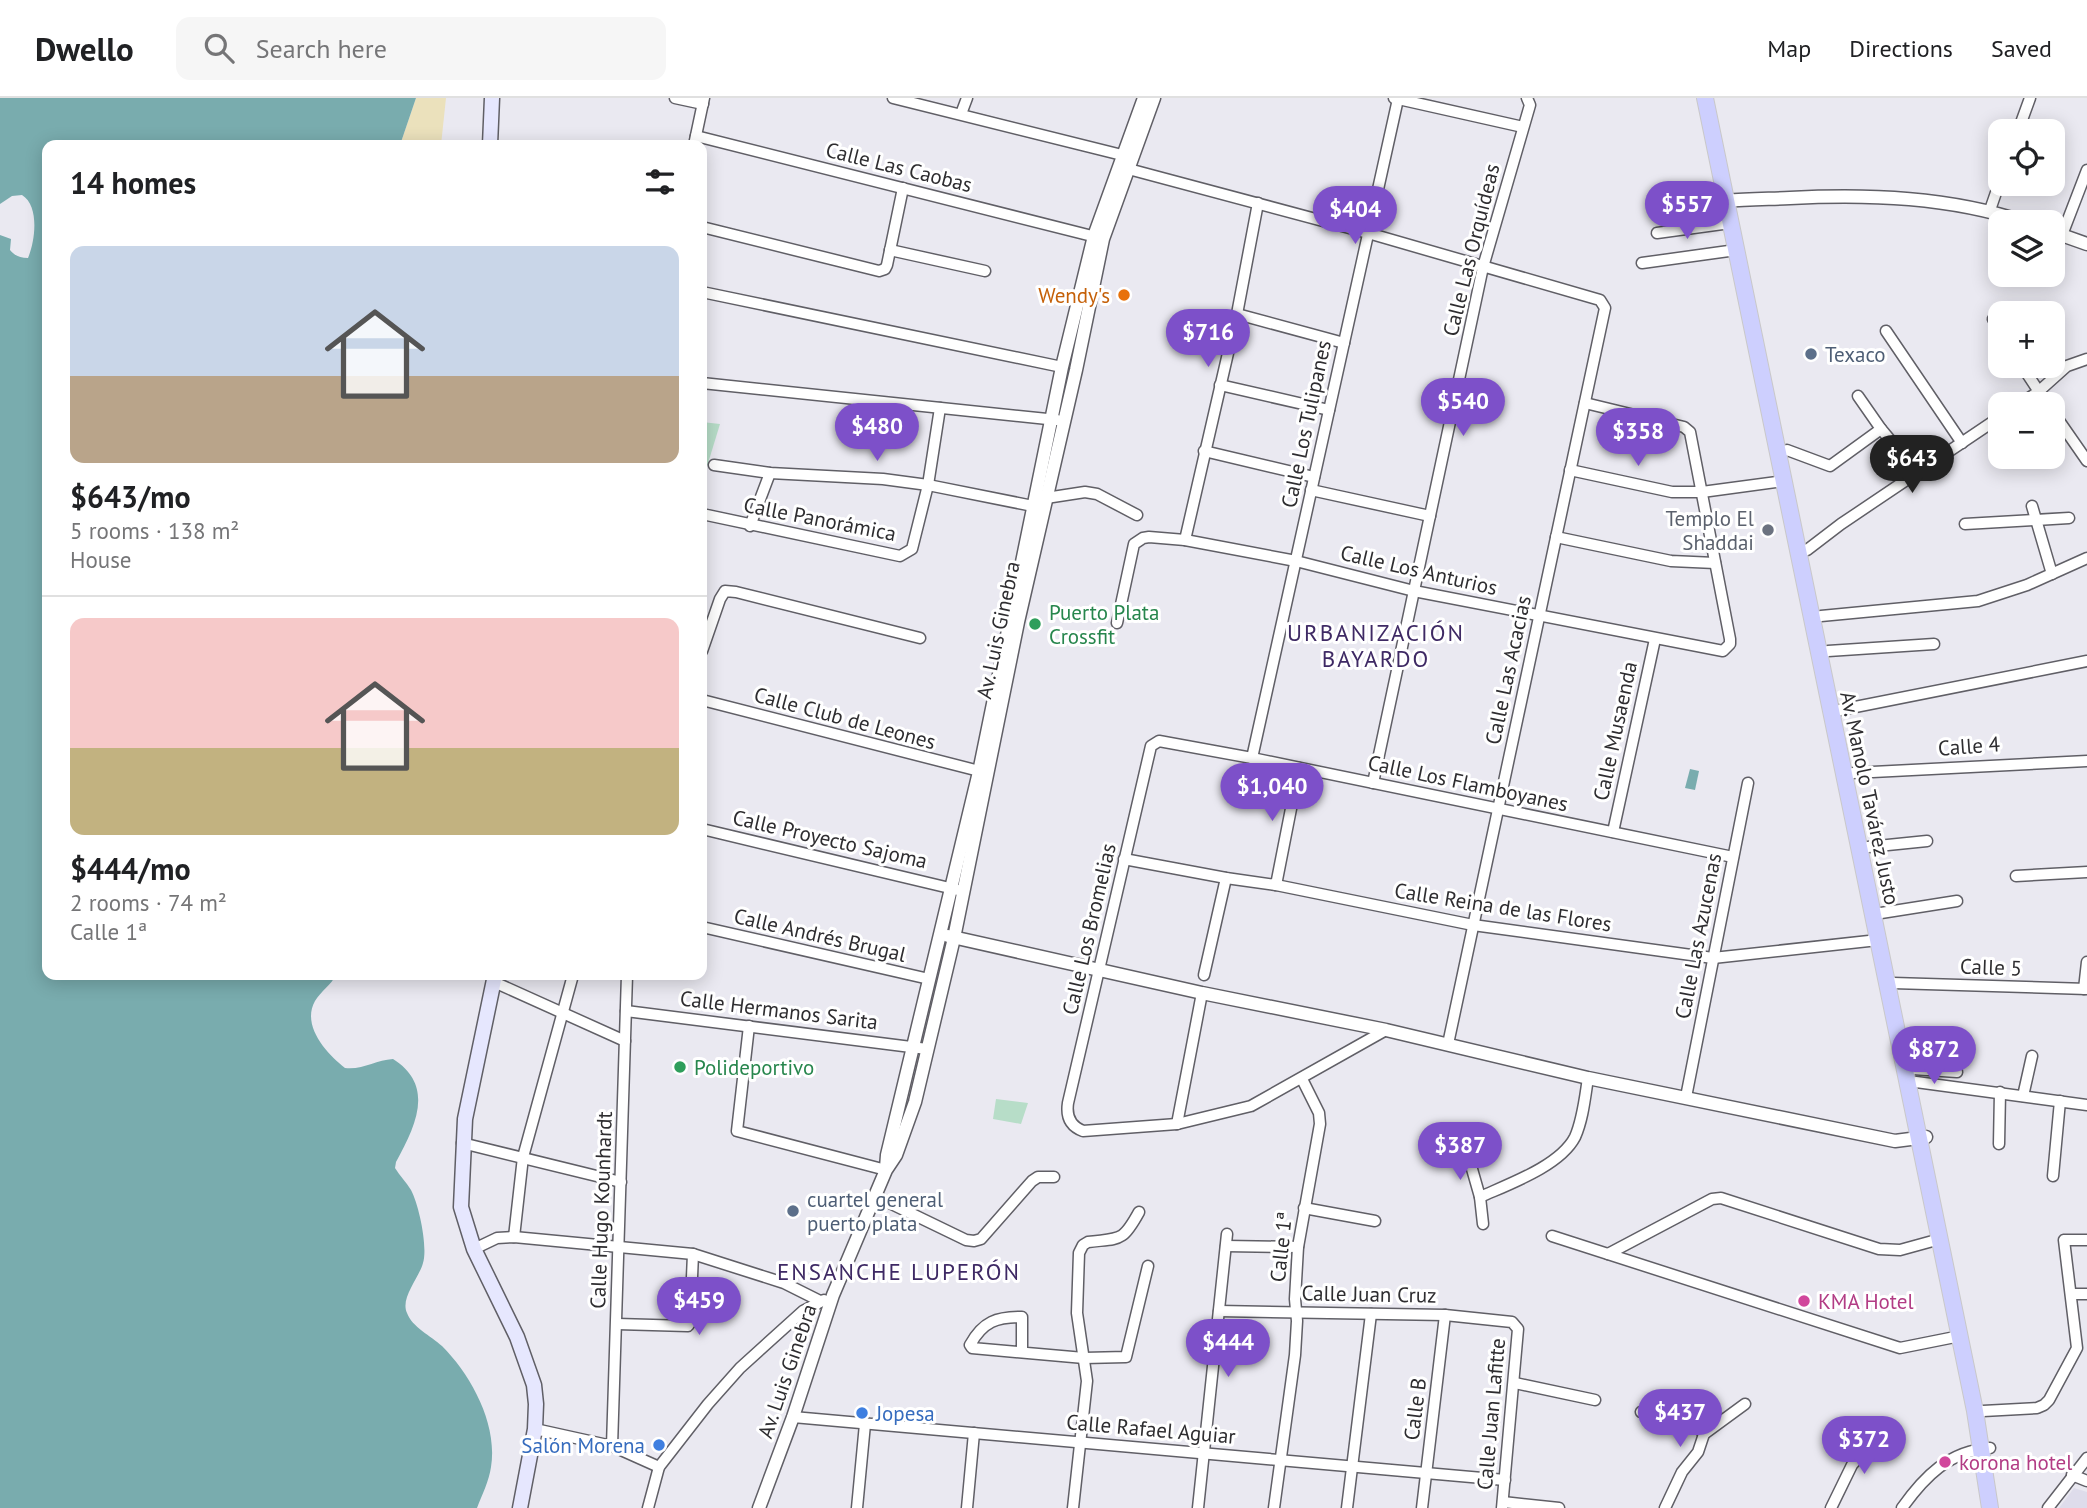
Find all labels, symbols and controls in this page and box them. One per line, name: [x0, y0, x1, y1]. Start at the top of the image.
search box: [176, 17, 666, 80]
text: Dwello: [35, 27, 134, 70]
icon: search: [200, 29, 238, 67]
text: Search here: [256, 32, 387, 65]
text: Map: [1767, 33, 1811, 64]
text: Directions: [1849, 33, 1953, 64]
text: Saved: [1991, 33, 2052, 64]
map controls: [1988, 119, 2065, 469]
button: locate: [1988, 119, 2065, 196]
street label: Calle Las Caobas: [823, 136, 975, 198]
street label: Calle Las Orquídeas: [1437, 161, 1505, 339]
text: 14 homes: [70, 163, 196, 202]
icon: filters: [641, 163, 679, 201]
pin: $557: [1646, 181, 1728, 241]
pin: $404: [1314, 186, 1396, 246]
text: $557: [1661, 189, 1713, 218]
text: $404: [1329, 194, 1381, 223]
button: layers: [1988, 210, 2065, 287]
place label: Wendy's: [1038, 282, 1110, 309]
marker: Wendy's: [1116, 287, 1132, 303]
icon: home: [312, 291, 438, 417]
button: +: [1988, 301, 2065, 378]
pin: $716: [1167, 310, 1249, 369]
text: $716: [1182, 317, 1234, 346]
street label: Calle Los Tulipanes: [1275, 338, 1337, 510]
place label: Texaco: [1825, 341, 1886, 368]
marker: Texaco: [1803, 346, 1819, 362]
pin: $540: [1422, 378, 1504, 438]
text: $540: [1437, 386, 1489, 415]
button: −: [1988, 392, 2065, 469]
pin: $480: [836, 404, 918, 463]
pin: $358: [1597, 408, 1679, 468]
text: $480: [851, 411, 903, 440]
text: $358: [1612, 416, 1664, 445]
pin: $643: [1871, 436, 1953, 495]
text: $643: [1886, 443, 1938, 472]
text: $643/mo: [70, 477, 191, 516]
street label: Calle Panorámica: [741, 491, 899, 547]
place label: Templo El Shaddai: [1666, 505, 1754, 556]
text: 5 rooms · 138 m²: [70, 516, 239, 545]
marker: Templo El Shaddai: [1760, 522, 1776, 538]
street label: Calle Los Anturios: [1338, 539, 1500, 601]
text: House: [70, 545, 132, 574]
street label: Av. Luis Ginebra: [970, 559, 1026, 701]
street label: Calle Las Acacias: [1479, 593, 1537, 747]
place label: Puerto Plata Crossfit: [1049, 599, 1159, 650]
marker: Puerto Plata Crossfit: [1027, 616, 1043, 632]
district label: URBANIZACIÓN BAYARDO: [1287, 618, 1465, 673]
street label: Calle Musaenda: [1587, 659, 1643, 803]
icon: home: [312, 663, 438, 789]
street label: Calle Club de Leones: [751, 681, 939, 755]
street label: Av. Manolo Tavárez Justo: [1834, 689, 1906, 907]
street label: Calle 4: [1937, 730, 2001, 762]
street label: Calle Los Flamboyanes: [1365, 749, 1571, 817]
pin: $1,040: [1215, 764, 1329, 823]
text: $1,040: [1236, 771, 1308, 800]
street label: Calle Proyecto Sajoma: [730, 803, 930, 875]
street label: Calle Los Bromelias: [1056, 841, 1122, 1017]
text: $444/mo: [70, 849, 191, 888]
street label: Calle Las Azucenas: [1669, 851, 1727, 1021]
street label: Calle Reina de las Flores: [1393, 877, 1613, 937]
text: 2 rooms · 74 m²: [70, 888, 227, 917]
street label: Calle Andrés Brugal: [731, 902, 909, 968]
text: Calle 1ª: [70, 917, 147, 946]
street label: Calle 5: [1960, 952, 2022, 982]
street label: Calle Hermanos Sarita: [679, 984, 879, 1036]
pin: $872: [1893, 1026, 1975, 1086]
text: $872: [1908, 1034, 1960, 1063]
place label: Polideportivo: [694, 1054, 814, 1081]
marker: Polideportivo: [672, 1059, 688, 1075]
street label: Calle Hugo Kounhardt: [584, 1111, 618, 1309]
pin: $387: [1419, 1122, 1501, 1182]
text: $387: [1434, 1130, 1486, 1159]
place label: cuartel general puerto plata: [807, 1186, 943, 1237]
marker: cuartel general puerto plata: [785, 1203, 801, 1219]
street label: Calle 1ª: [1264, 1211, 1298, 1283]
district label: ENSANCHE LUPERÓN: [777, 1257, 1021, 1286]
pin: $459: [658, 1278, 740, 1337]
street label: Calle Juan Cruz: [1301, 1279, 1437, 1309]
text: $459: [673, 1285, 725, 1314]
place label: KMA Hotel: [1818, 1288, 1914, 1315]
marker: KMA Hotel: [1796, 1293, 1812, 1309]
street label: Av. Luis Ginebra: [751, 1300, 823, 1442]
pin: $444: [1187, 1320, 1269, 1379]
text: $444: [1202, 1327, 1254, 1356]
street label: Calle Juan Lafitte: [1471, 1337, 1511, 1491]
street label: Calle B: [1398, 1376, 1432, 1442]
pin: $437: [1639, 1390, 1721, 1449]
text: $437: [1654, 1397, 1706, 1426]
place label: Jopesa: [875, 1400, 935, 1427]
marker: Jopesa: [854, 1405, 870, 1421]
street label: Calle Rafael Aguiar: [1065, 1408, 1237, 1450]
pin: $372: [1823, 1416, 1905, 1476]
text: $372: [1838, 1424, 1890, 1453]
place label: Salón Morena: [521, 1432, 645, 1459]
marker: Salón Morena: [651, 1437, 667, 1453]
place label: korona hotel: [1959, 1449, 2072, 1476]
marker: korona hotel: [1937, 1454, 1953, 1470]

